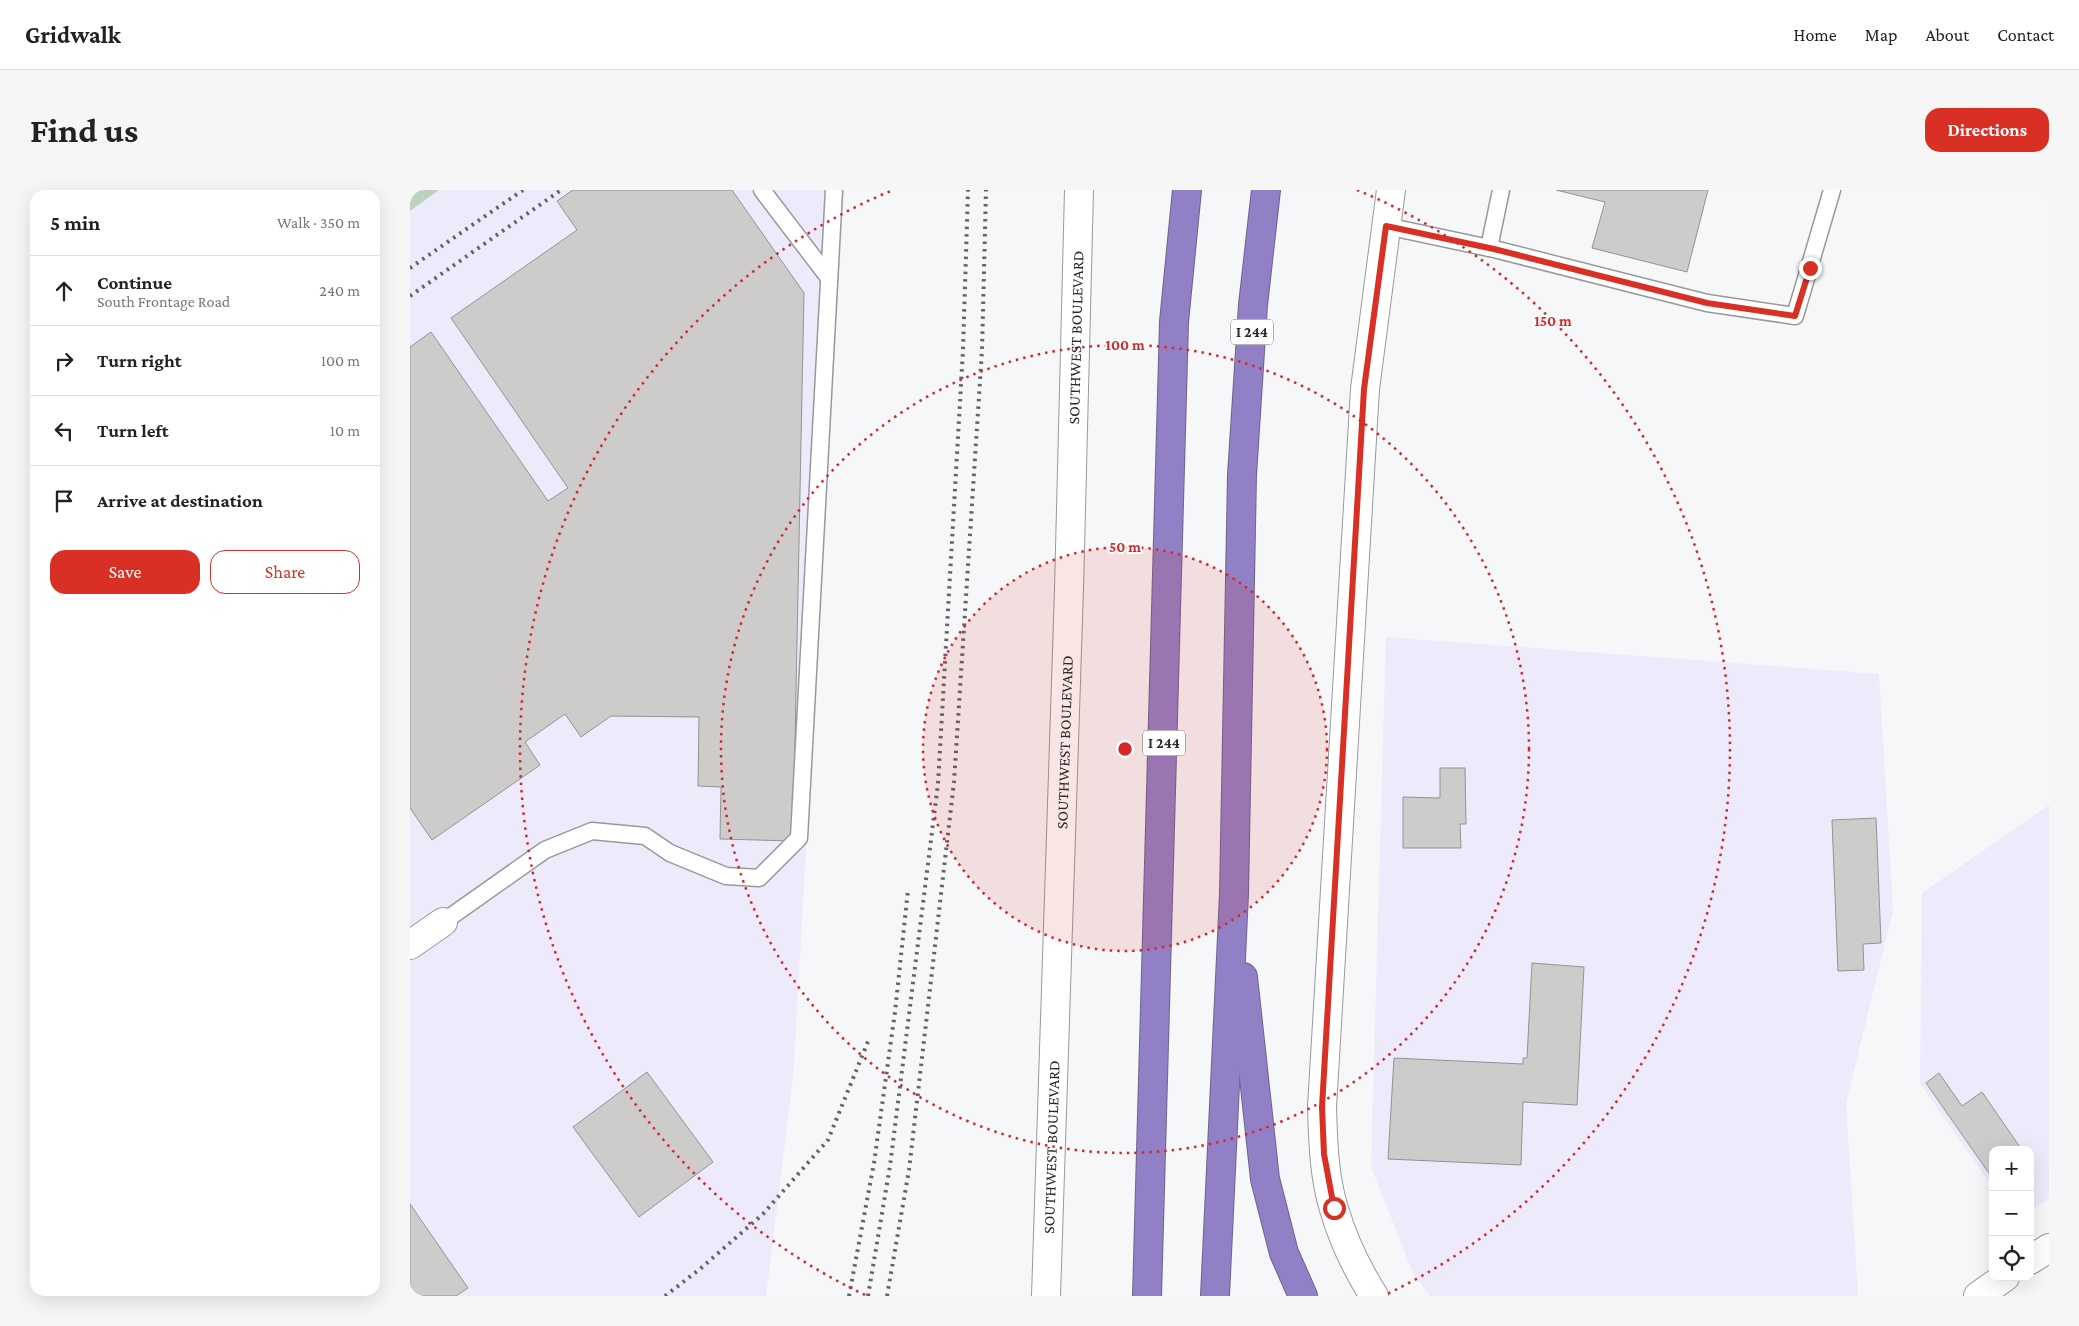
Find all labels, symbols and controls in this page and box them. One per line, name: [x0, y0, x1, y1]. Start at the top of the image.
text: Gridwalk: [25, 21, 121, 48]
text: Home: [1794, 25, 1837, 45]
text: Map: [1865, 25, 1897, 45]
text: About: [1925, 25, 1969, 45]
text: Contact: [1997, 25, 2054, 45]
button: Directions: [1925, 108, 2049, 152]
text: Find us: [30, 111, 138, 150]
text: 5 min: [50, 211, 100, 235]
text: Walk · 350 m: [277, 214, 360, 231]
street label: SOUTHWEST BOULEVARD: [1065, 250, 1086, 424]
route end: [1799, 257, 1822, 280]
text: Continue: [97, 272, 172, 293]
icon: ahead: [50, 277, 78, 305]
text: 240 m: [319, 282, 360, 299]
text: South Frontage Road: [97, 293, 230, 310]
text: 150 m: [1534, 313, 1572, 329]
road number: I 244: [1231, 320, 1273, 344]
text: 100 m: [1105, 337, 1145, 353]
icon: right: [50, 347, 78, 375]
text: Turn right: [97, 350, 182, 371]
text: 100 m: [321, 352, 360, 369]
icon: left: [50, 417, 78, 445]
text: Turn left: [97, 420, 169, 441]
text: 10 m: [330, 422, 360, 439]
icon: arrive: [50, 487, 78, 515]
text: Arrive at destination: [97, 490, 263, 511]
text: 50 m: [1109, 539, 1141, 555]
button: Save: [50, 550, 200, 594]
button: Share: [210, 550, 360, 594]
street label: SOUTHWEST BOULEVARD: [1053, 655, 1076, 829]
road number: I 244: [1143, 730, 1185, 756]
centre of rings: [1116, 740, 1134, 758]
street label: SOUTHWEST BOULEVARD: [1040, 1060, 1063, 1234]
map controls: [1989, 1146, 2034, 1281]
button: +: [1989, 1146, 2034, 1191]
button: −: [1989, 1191, 2034, 1236]
route start: [1323, 1197, 1346, 1220]
button: locate: [1989, 1236, 2034, 1281]

